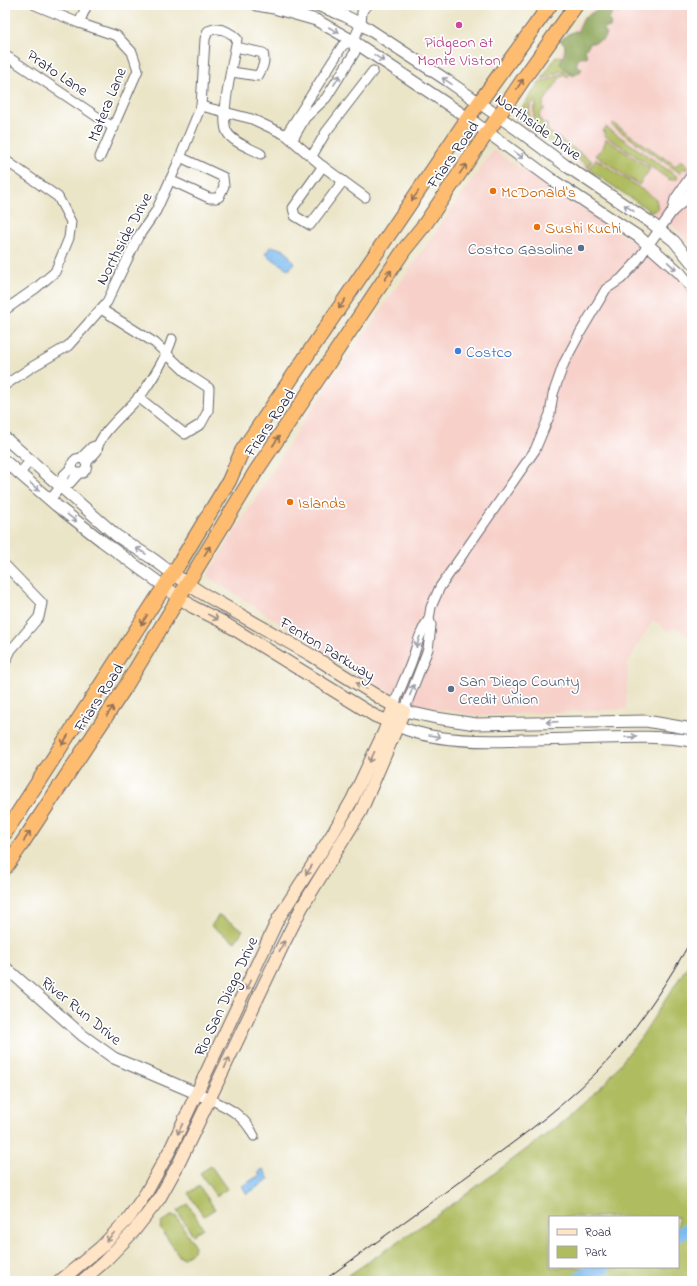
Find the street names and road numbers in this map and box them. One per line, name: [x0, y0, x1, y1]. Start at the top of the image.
street label: Prato Lane: [21, 44, 93, 103]
street label: Matera Lane: [82, 63, 134, 145]
street label: Northside Drive: [490, 88, 587, 168]
street label: Friars Road: [421, 117, 486, 195]
street label: Northside Drive: [90, 188, 160, 289]
street label: Friars Road: [238, 384, 302, 463]
street label: Fenton Parkway: [274, 611, 380, 688]
street label: Friars Road: [68, 659, 131, 738]
street label: Rio San Diego Drive: [189, 932, 265, 1061]
street label: River Run Drive: [35, 971, 127, 1052]

